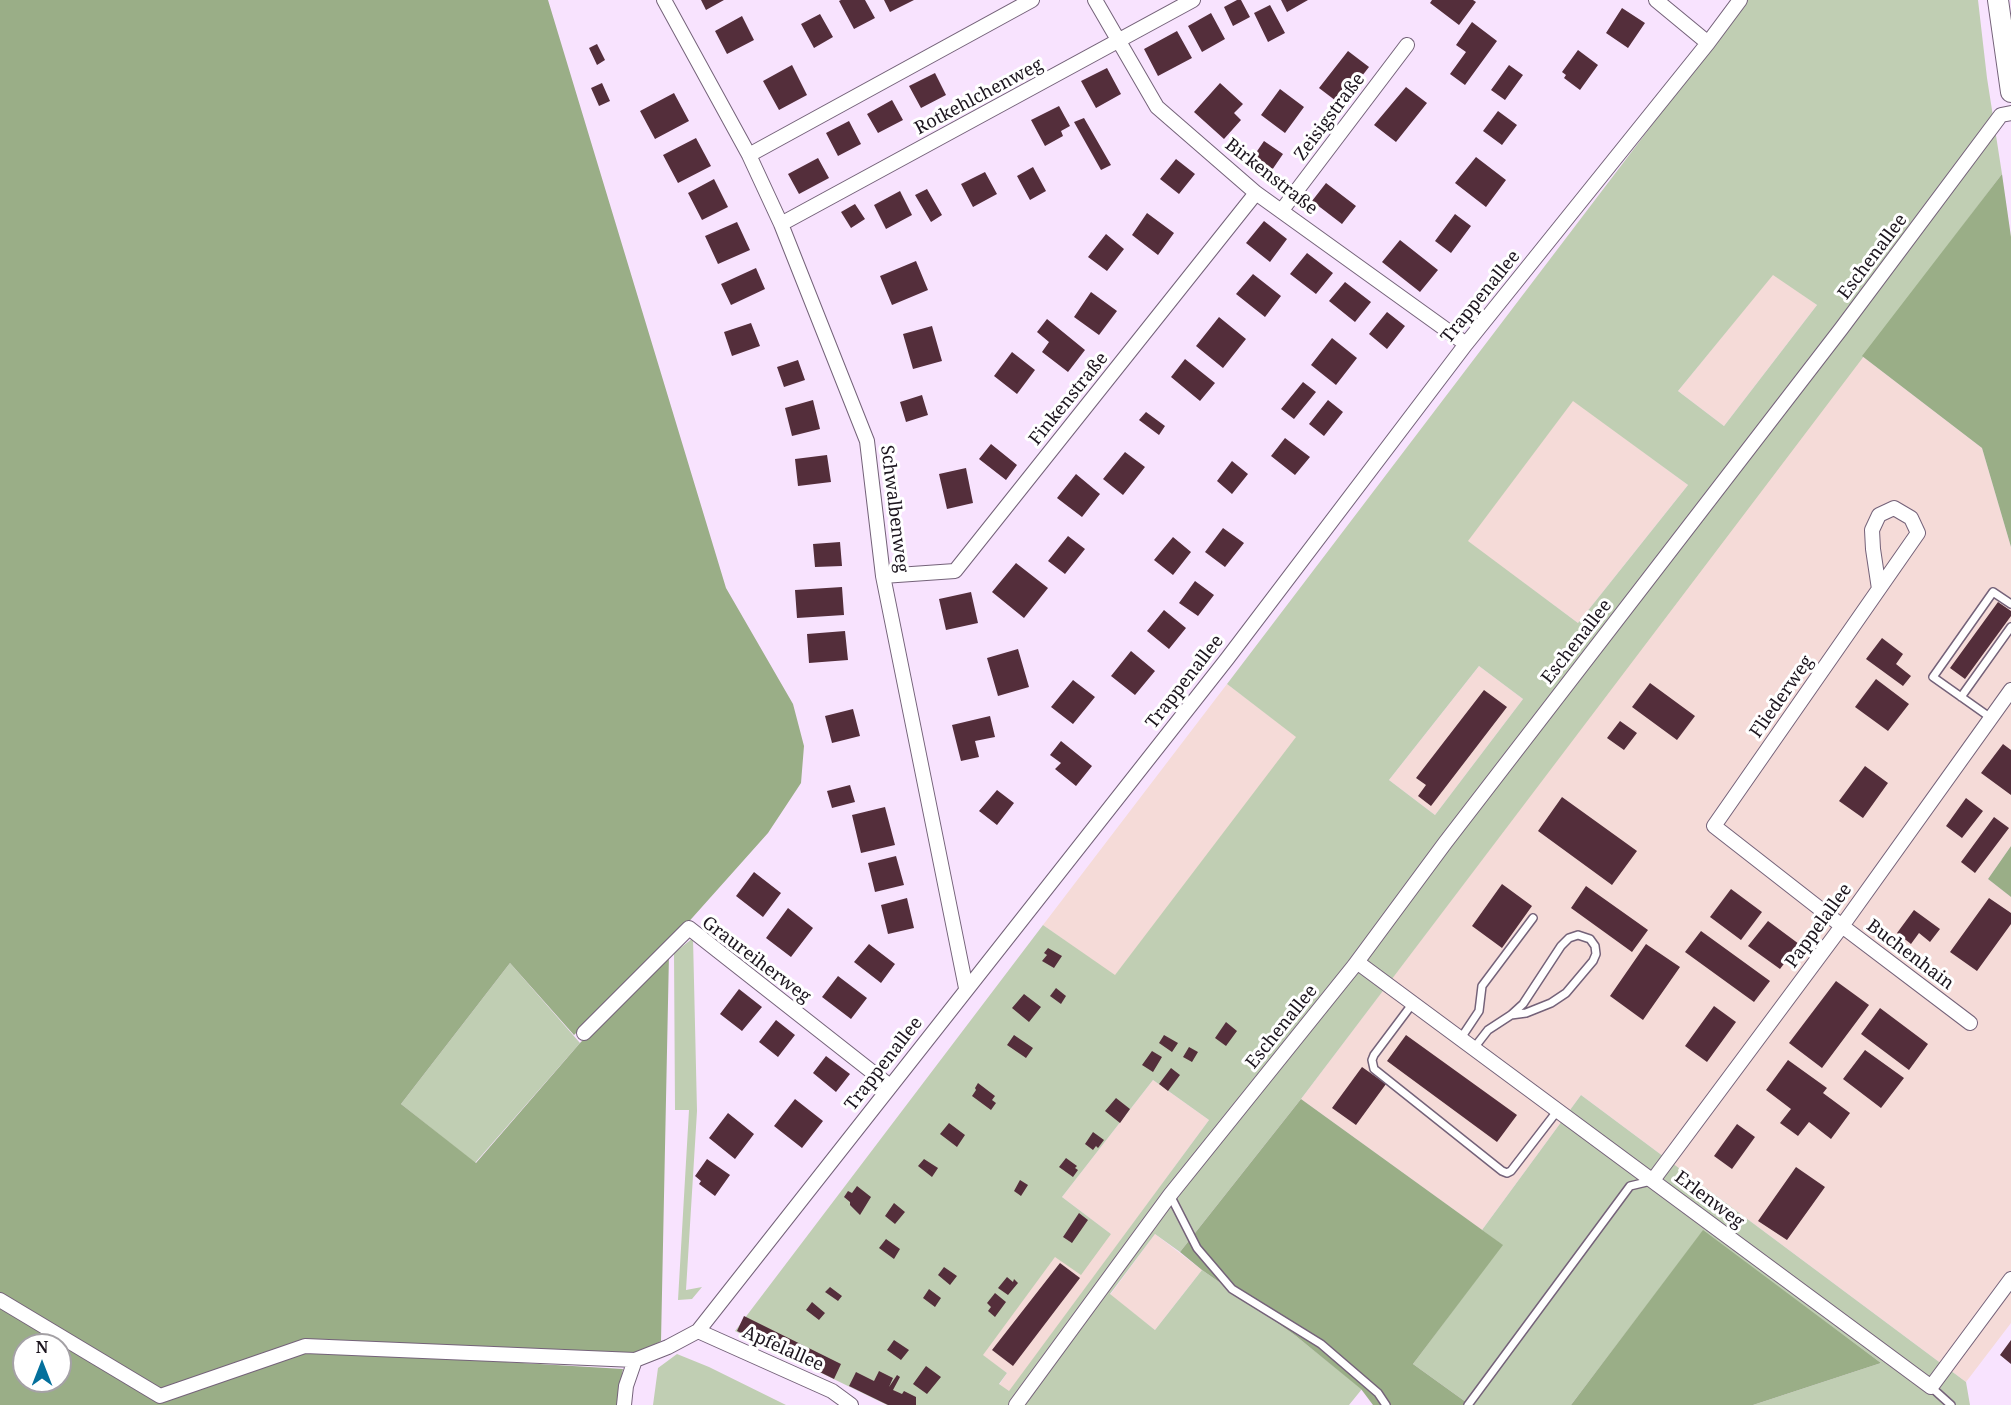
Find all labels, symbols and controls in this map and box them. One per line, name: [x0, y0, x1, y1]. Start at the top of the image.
street label: Rotkehlchenweg: [911, 54, 1047, 140]
street label: Zeisigstraße: [1290, 69, 1370, 165]
street label: Birkenstraße: [1220, 134, 1322, 220]
street label: Eschenallee: [1834, 210, 1912, 304]
street label: Trappenallee: [1437, 246, 1525, 348]
street label: Finkenstraße: [1025, 348, 1113, 450]
street label: Schwalbenweg: [875, 444, 913, 574]
street label: Eschenallee: [1537, 595, 1617, 689]
street label: Trappenallee: [1142, 631, 1228, 733]
street label: Fliederweg: [1746, 652, 1818, 742]
street label: Pappelallee: [1781, 880, 1857, 972]
street label: Graureiherweg: [697, 912, 815, 1008]
street label: Buchenhain: [1862, 915, 1958, 995]
street label: Eschenallee: [1242, 981, 1322, 1073]
street label: Trappenallee: [841, 1013, 927, 1115]
street label: Erlenweg: [1670, 1167, 1748, 1233]
street label: Apfelallee: [739, 1322, 827, 1376]
north arrow: [12, 1333, 72, 1393]
text: N: [36, 1336, 48, 1358]

